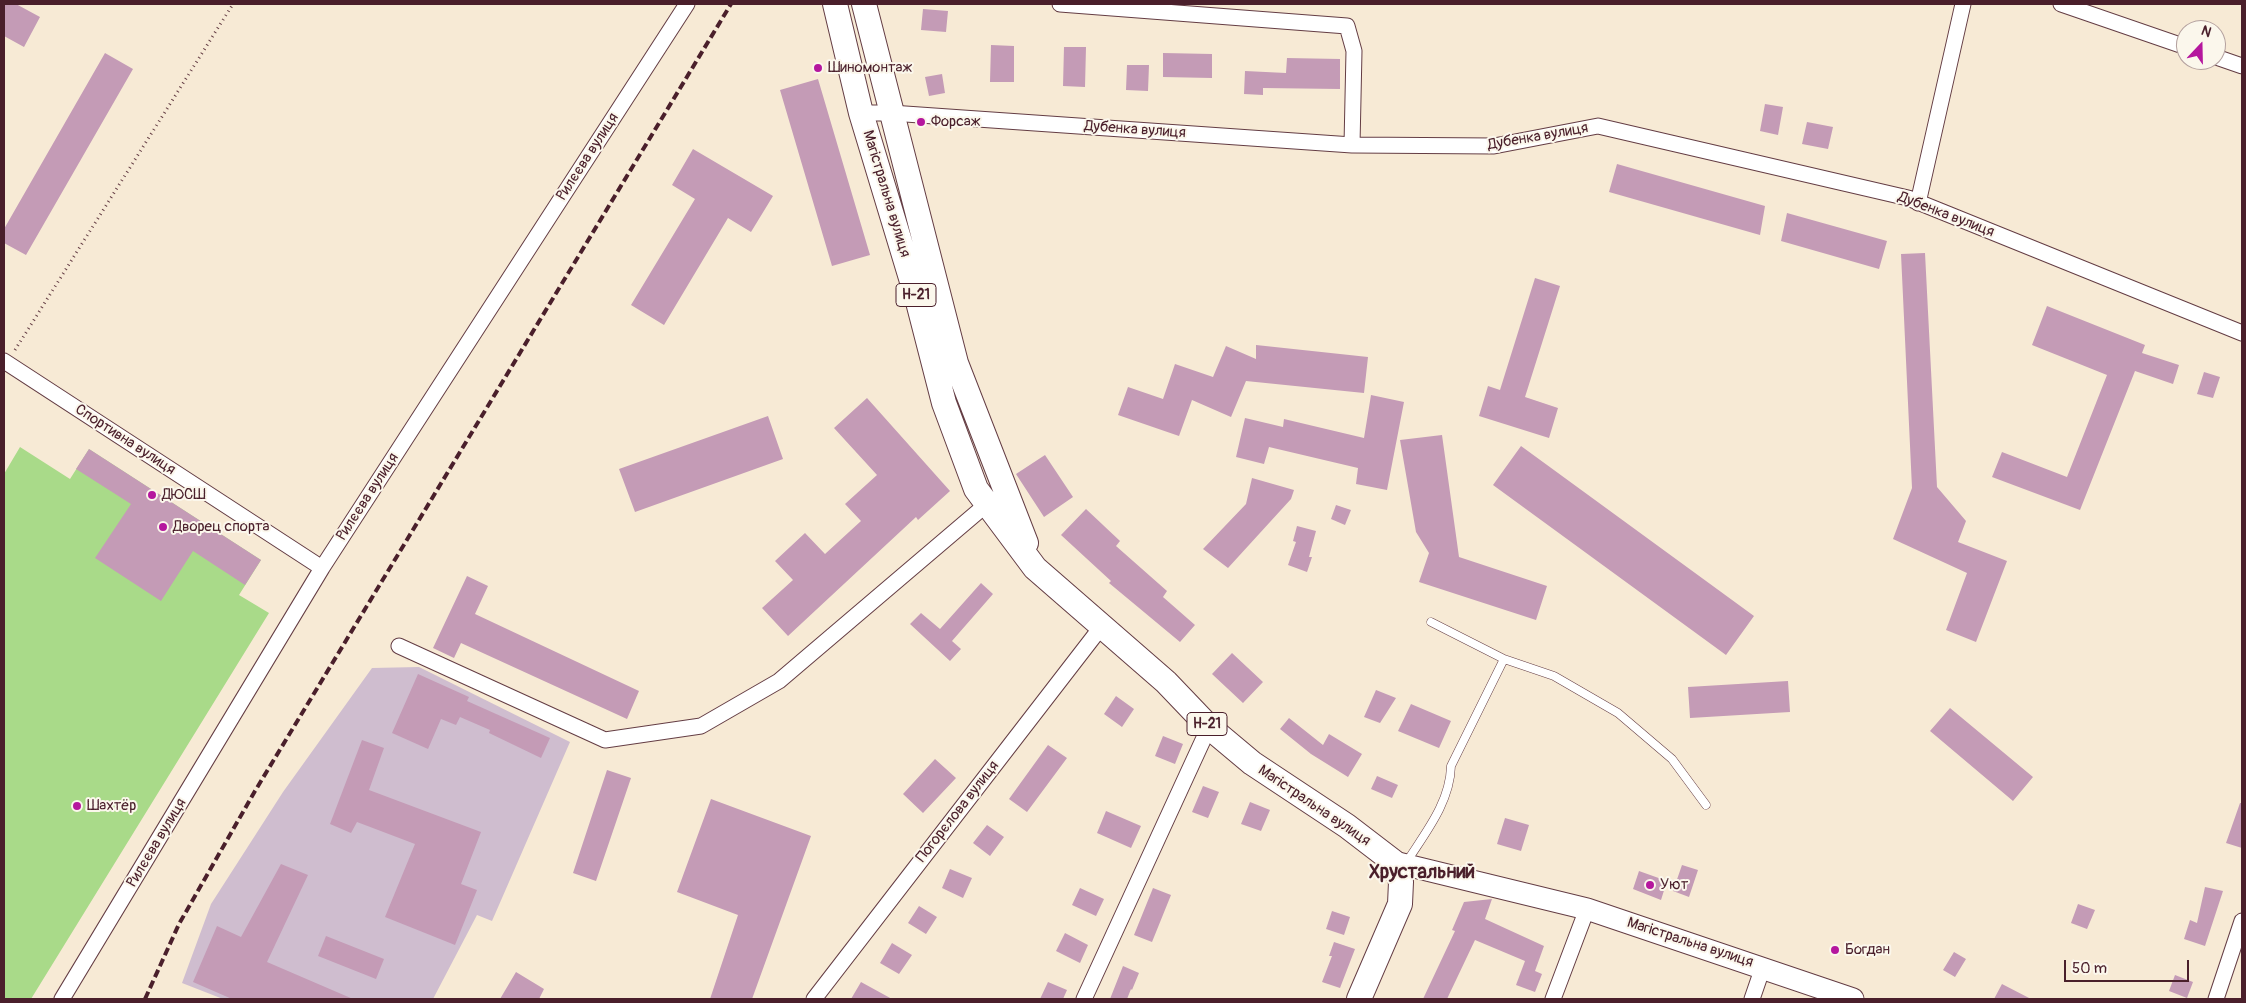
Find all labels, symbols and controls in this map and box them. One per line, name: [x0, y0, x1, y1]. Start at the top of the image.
north arrow: [2176, 20, 2226, 70]
text: N: [2199, 22, 2214, 41]
place label: Шиномонтаж: [828, 59, 912, 77]
marker: Шиномонтаж: [812, 62, 824, 74]
street label: Рилєєва вулиця: [553, 110, 623, 204]
place label: Форсаж: [931, 113, 980, 131]
marker: Форсаж: [915, 116, 927, 128]
street label: Дубенка вулиця: [1084, 117, 1186, 143]
street label: Дубенка вулиця: [1486, 119, 1590, 155]
street label: Магістральна вулиця: [858, 128, 914, 260]
street label: Дубенка вулиця: [1895, 188, 1997, 242]
road number: Н-21: [896, 284, 936, 306]
street label: Спортивна вулиця: [71, 401, 179, 479]
street label: Рилєєва вулиця: [333, 450, 403, 544]
place label: ДЮСШ: [162, 486, 205, 504]
marker: ДЮСШ: [146, 489, 158, 501]
place label: Дворец спорта: [173, 518, 269, 536]
marker: Дворец спорта: [157, 521, 169, 533]
road number: Н-21: [1187, 712, 1227, 736]
street label: Погорєлова вулиця: [913, 758, 1003, 866]
street label: Магістральна вулиця: [1254, 762, 1374, 850]
street label: Рилєєва вулиця: [123, 795, 191, 891]
place label: Шахтёр: [87, 797, 136, 815]
marker: Шахтёр: [71, 800, 83, 812]
district label: Хрустальний: [1369, 861, 1475, 885]
place label: Уют: [1660, 876, 1688, 894]
marker: Уют: [1644, 879, 1656, 891]
street label: Магістральна вулиця: [1625, 914, 1755, 972]
place label: Богдан: [1845, 941, 1890, 959]
marker: Богдан: [1829, 944, 1841, 956]
scale bar: [2066, 950, 2191, 982]
text: 50 m: [2072, 959, 2107, 978]

